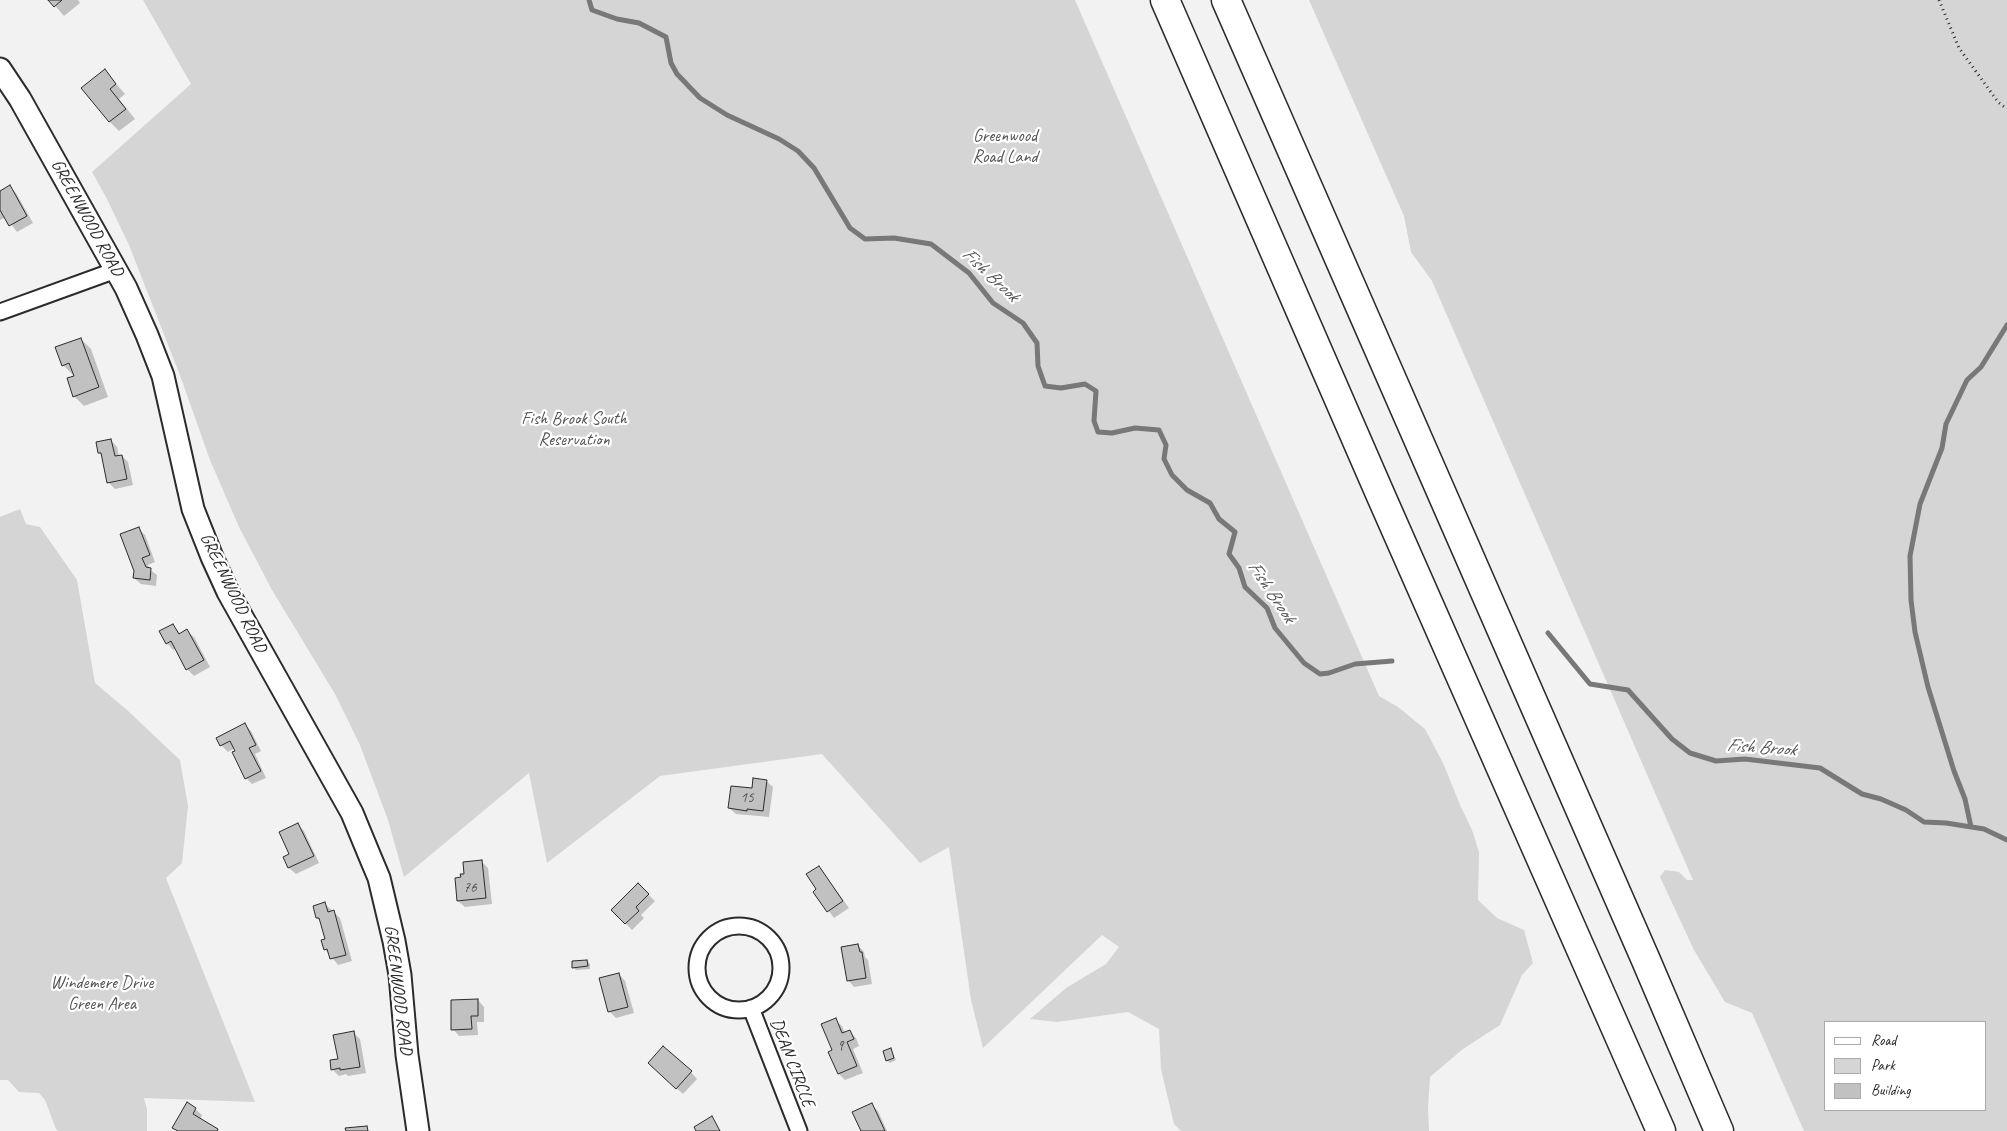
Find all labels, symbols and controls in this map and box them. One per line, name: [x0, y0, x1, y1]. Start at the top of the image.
park label: Greenwood Road Land: [972, 125, 1038, 168]
street label: GREENWOOD ROAD: [46, 156, 128, 280]
water label: Fish Brook: [957, 243, 1023, 307]
park label: Fish Brook South Reservation: [521, 408, 627, 450]
street label: GREENWOOD ROAD: [195, 530, 271, 656]
water label: Fish Brook: [1242, 557, 1300, 627]
water label: Fish Brook: [1726, 734, 1796, 762]
house number: 15: [740, 789, 754, 807]
house number: 76: [463, 879, 477, 897]
street label: GREENWOOD ROAD: [379, 924, 417, 1056]
park label: Windemere Drive Green Area: [51, 972, 153, 1014]
street label: DEAN CIRCLE: [765, 1015, 819, 1111]
legend: [1824, 1021, 1987, 1111]
text: Road: [1871, 1031, 1896, 1050]
house number: 9: [837, 1037, 843, 1055]
text: Park: [1871, 1056, 1895, 1075]
text: Building: [1871, 1081, 1910, 1100]

